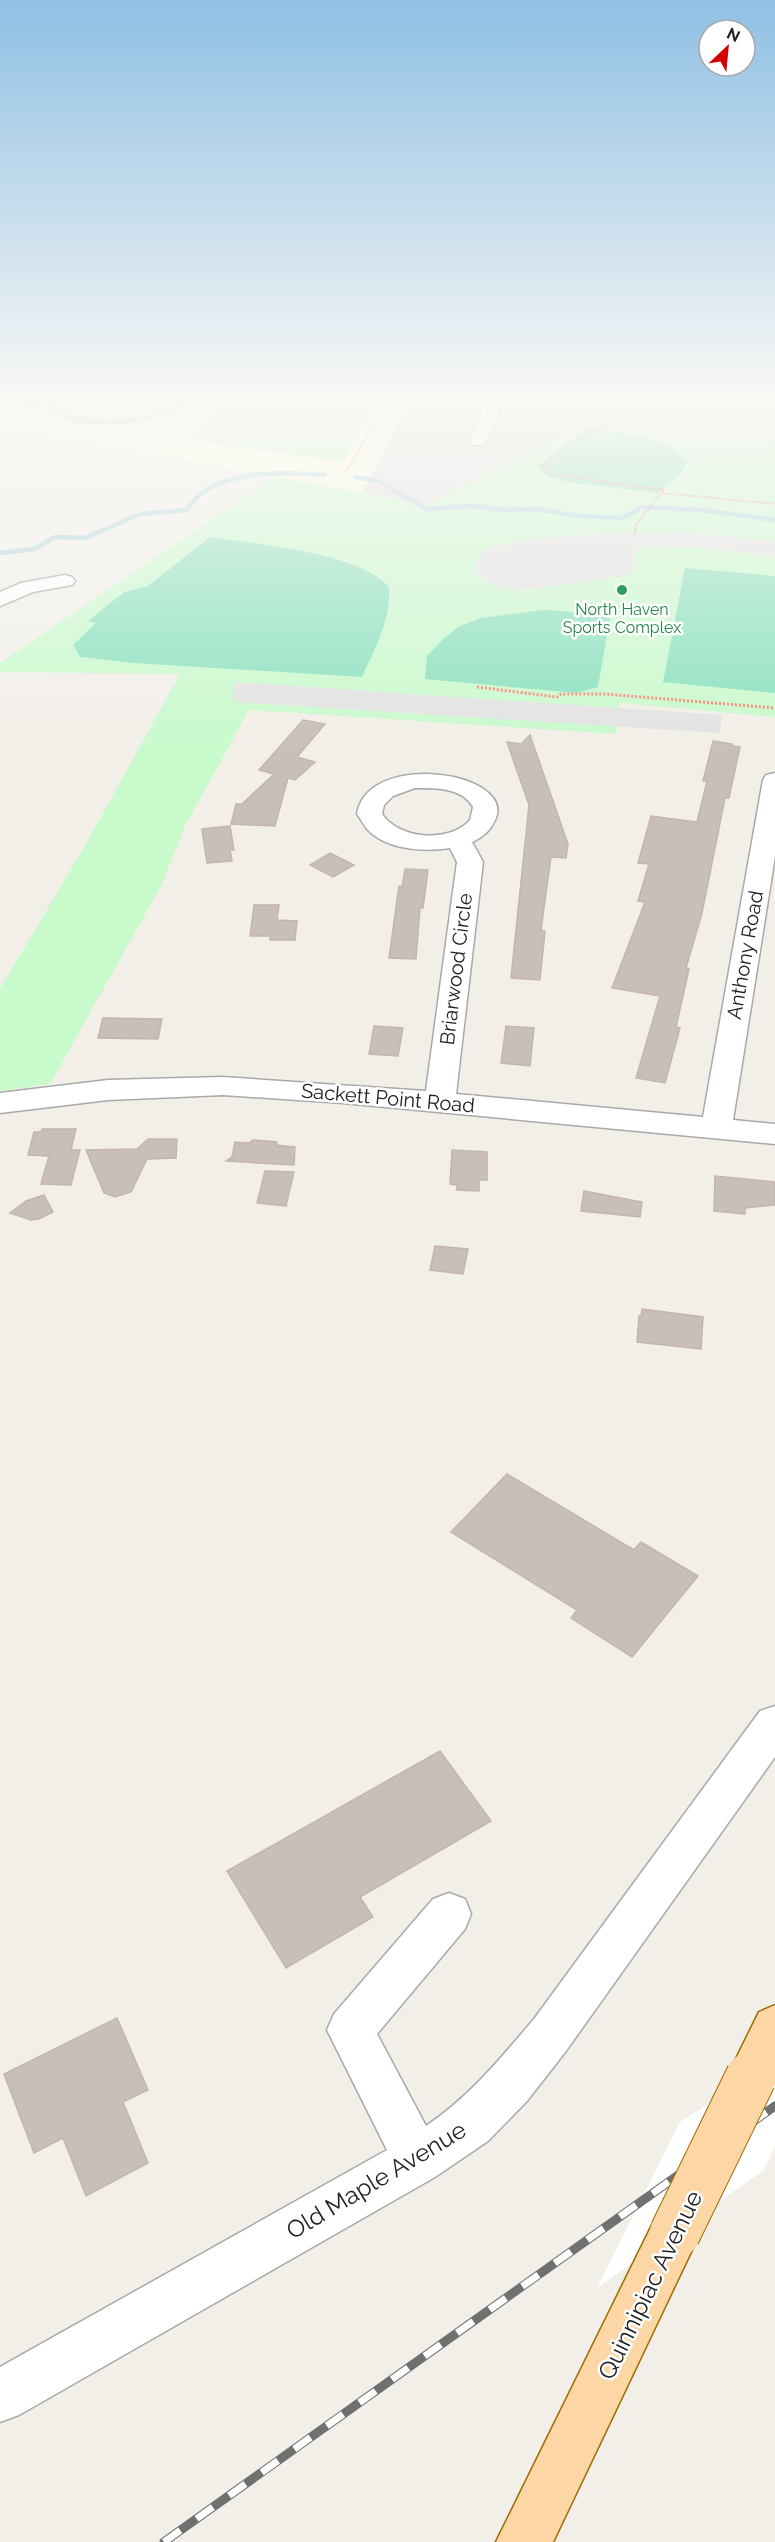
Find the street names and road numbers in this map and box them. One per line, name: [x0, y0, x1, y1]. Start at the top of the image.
street label: Anthony Road: [722, 889, 768, 1021]
street label: Briarwood Circle: [435, 891, 477, 1046]
street label: Sackett Point Road: [300, 1078, 476, 1118]
street label: Old Maple Avenue: [281, 2115, 471, 2245]
street label: Quinnipiac Avenue: [592, 2186, 708, 2384]

